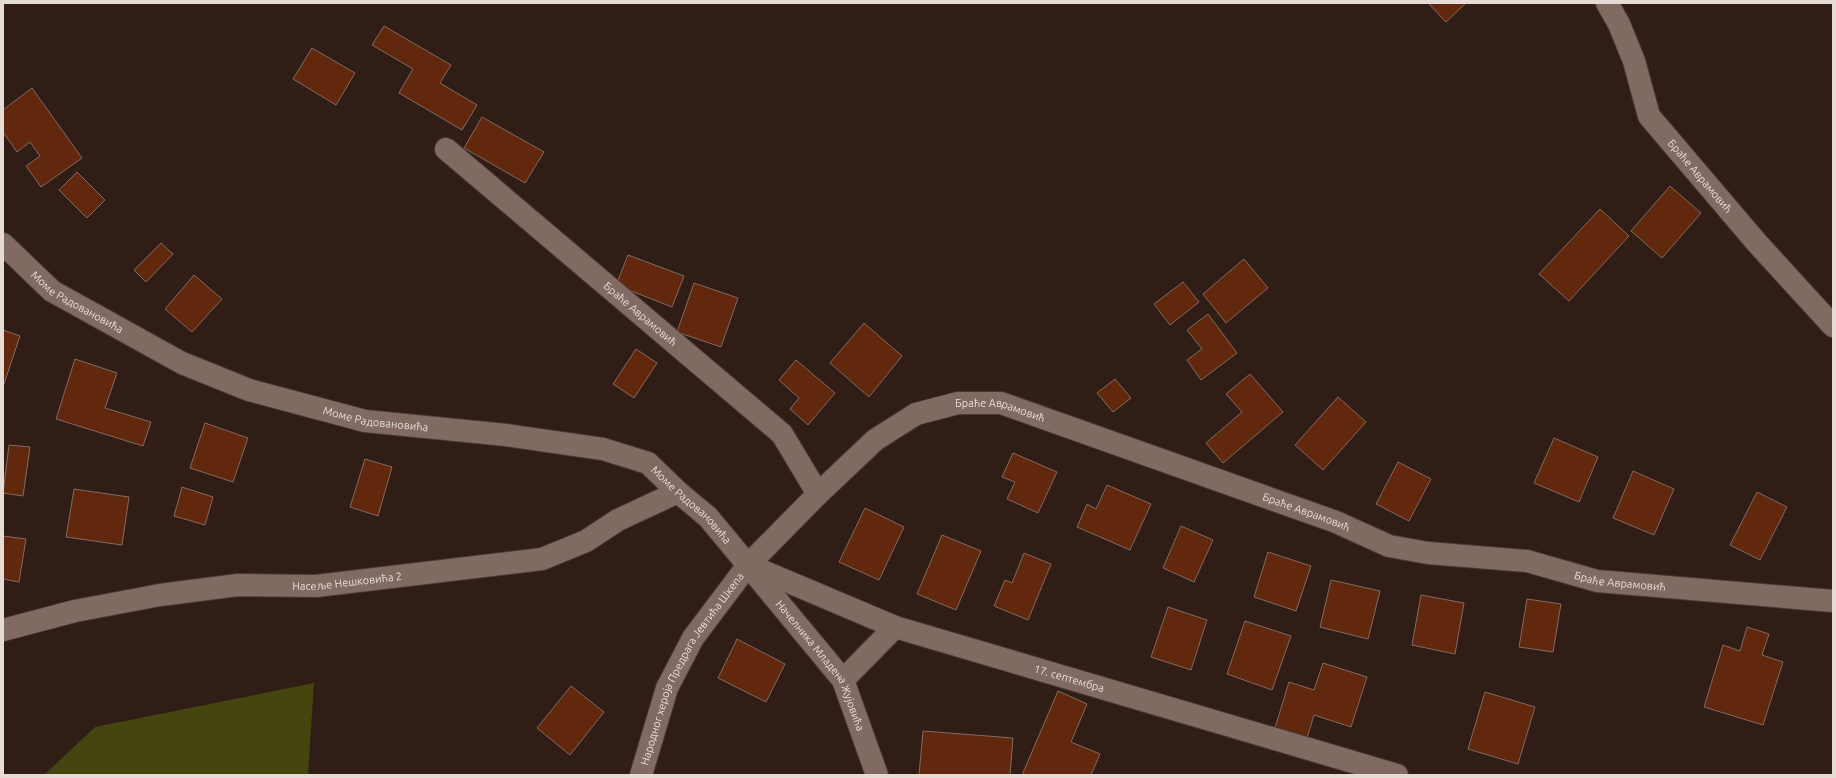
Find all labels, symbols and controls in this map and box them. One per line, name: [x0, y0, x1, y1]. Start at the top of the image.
street label: Браће Аврамовић: [1666, 137, 1735, 215]
street label: Моме Радовановића: [29, 268, 125, 335]
street label: Браће Аврамовић: [601, 279, 680, 348]
street label: Браће Аврамовић: [955, 397, 1047, 424]
street label: Моме Радовановића: [322, 404, 429, 433]
street label: Моме Радовановића: [649, 464, 734, 546]
street label: Браће Аврамовић: [1261, 490, 1352, 534]
street label: Браће Аврамовић: [1573, 569, 1666, 593]
street label: Насеље Нешковића 2: [292, 570, 403, 592]
street label: Народног хероја Предрага Јевтића Шкепа: [638, 570, 746, 767]
street label: Начелника Младена Жујовића: [773, 598, 867, 733]
street label: 17. септембра: [1033, 662, 1106, 694]

